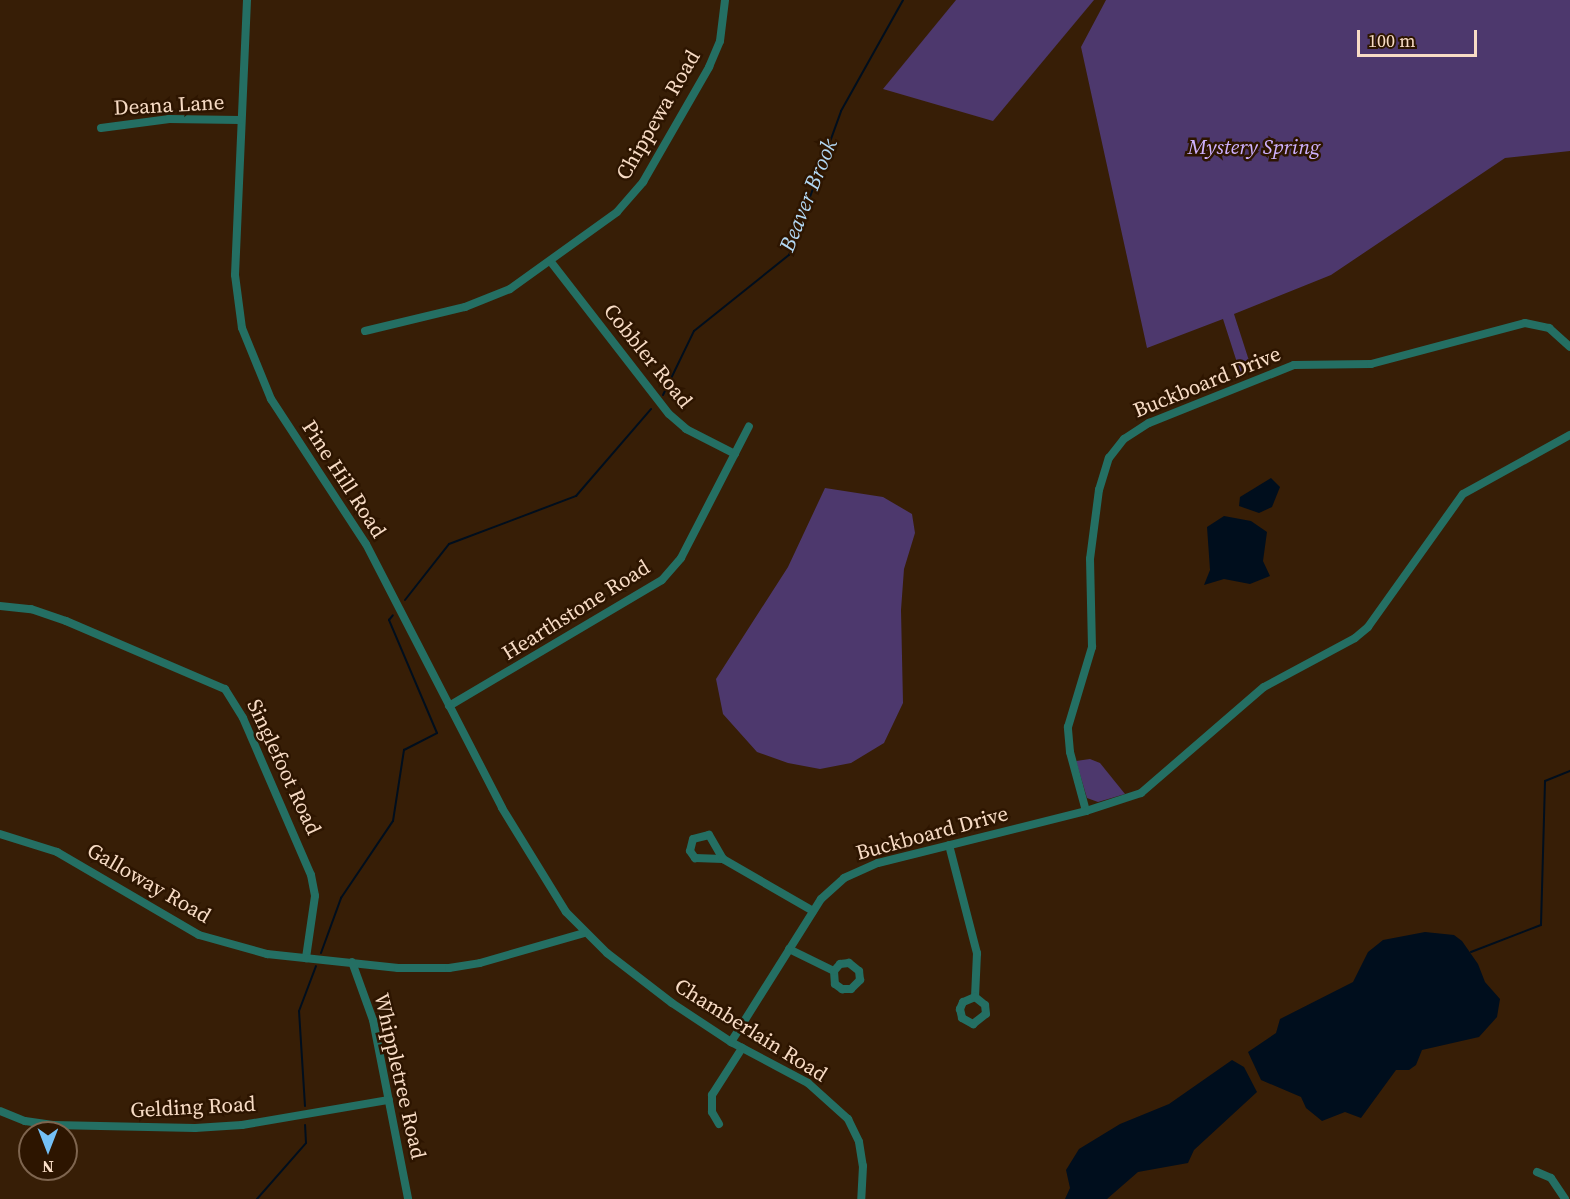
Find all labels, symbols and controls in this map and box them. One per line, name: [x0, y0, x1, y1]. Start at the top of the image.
scale bar: [1360, 18, 1480, 56]
text: 100 m: [1368, 28, 1415, 53]
street label: Chippewa Road: [611, 46, 705, 184]
street label: Deana Lane: [113, 90, 225, 120]
park label: Mystery Spring: [1188, 134, 1320, 160]
water label: Beaver Brook: [773, 135, 843, 255]
street label: Cobbler Road: [598, 299, 698, 413]
street label: Buckboard Drive: [1130, 341, 1284, 423]
street label: Pine Hill Road: [297, 416, 391, 542]
street label: Hearthstone Road: [498, 554, 654, 666]
street label: Singlefoot Road: [242, 695, 326, 839]
street label: Buckboard Drive: [853, 801, 1011, 865]
street label: Galloway Road: [83, 837, 215, 929]
street label: Chamberlain Road: [670, 973, 832, 1087]
street label: Whippletree Road: [369, 991, 431, 1161]
street label: Gelding Road: [130, 1091, 256, 1123]
north arrow: [18, 1121, 78, 1181]
text: N: [42, 1156, 54, 1178]

